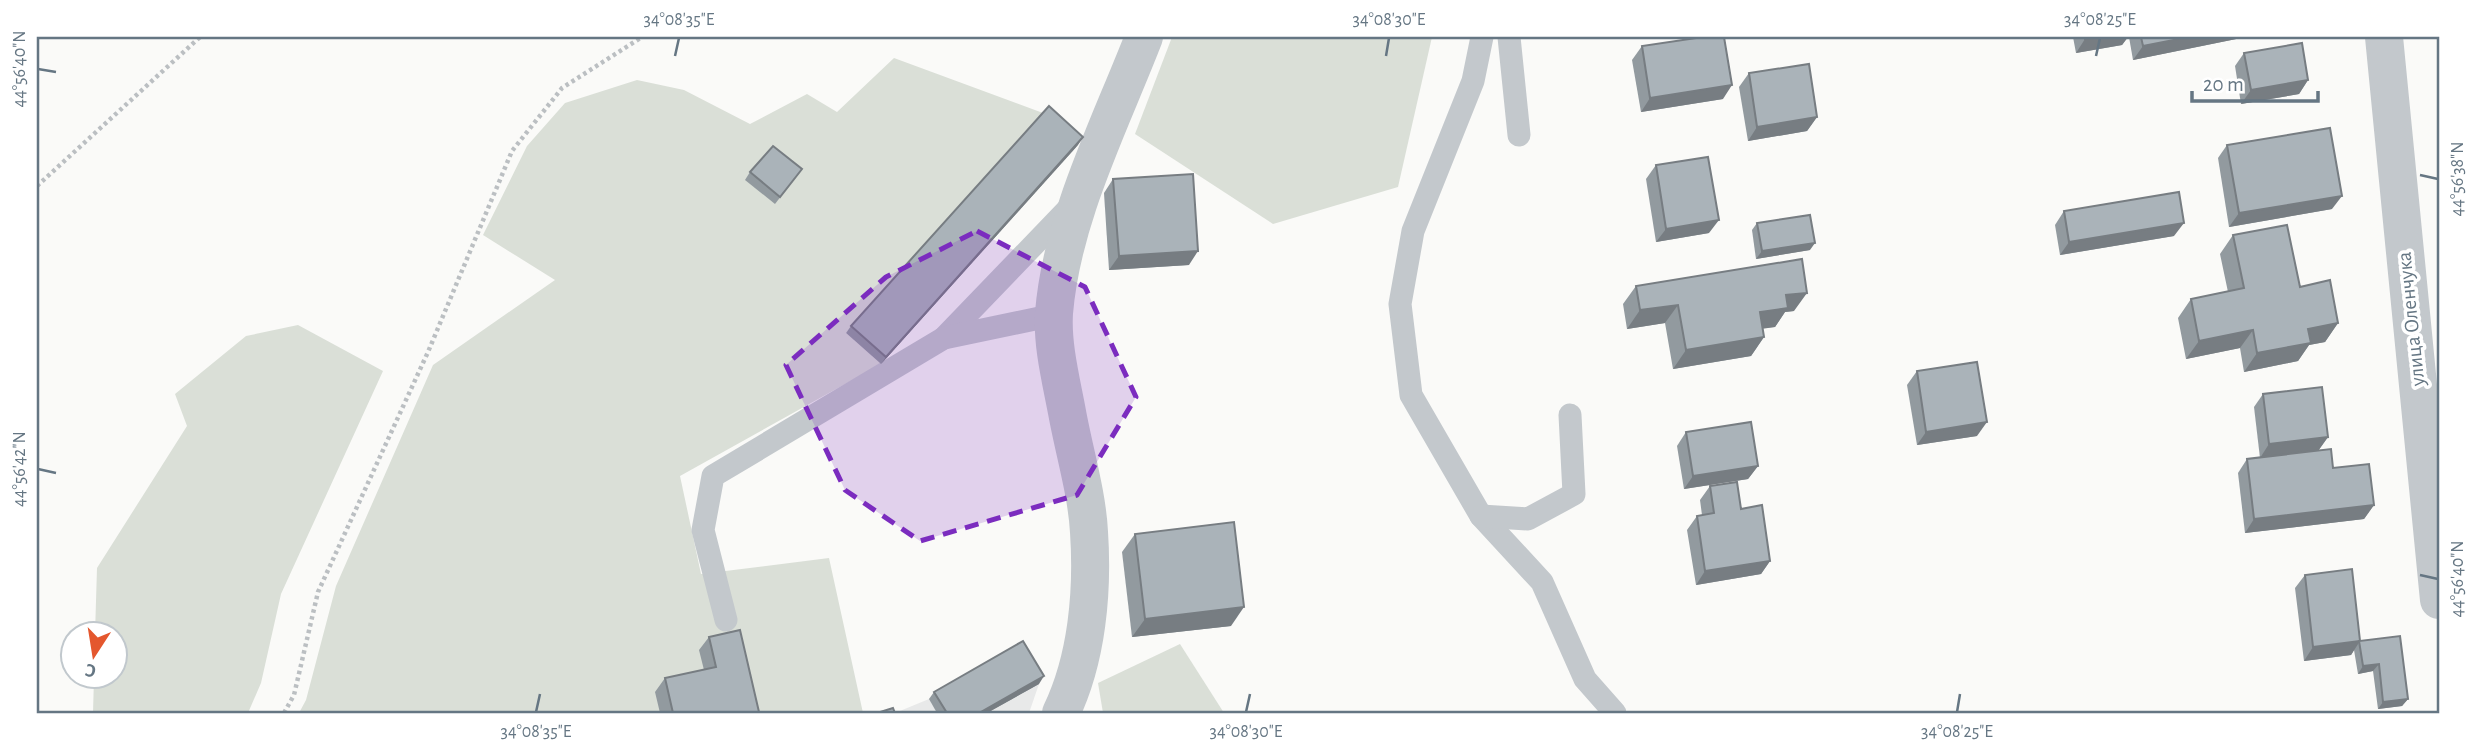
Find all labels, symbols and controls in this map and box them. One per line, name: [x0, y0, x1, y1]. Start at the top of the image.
text: 34°08'35"E: [643, 11, 715, 29]
text: 34°08'30"E: [1352, 11, 1426, 29]
text: 34°08'25"E: [2064, 11, 2136, 29]
text: 44°56'40"N: [11, 30, 29, 108]
scale bar: [2192, 60, 2318, 104]
text: 20 m: [2203, 74, 2244, 95]
text: 44°56'38"N: [2449, 142, 2467, 216]
street label: улица Оленчука: [2393, 250, 2429, 388]
text: 44°56'42"N: [11, 431, 29, 507]
text: 44°56'40"N: [2449, 540, 2467, 618]
north arrow: [60, 620, 130, 690]
text: С: [84, 660, 98, 681]
text: 34°08'35"E: [500, 723, 572, 741]
text: 34°08'30"E: [1209, 723, 1283, 741]
text: 34°08'25"E: [1921, 723, 1993, 741]

